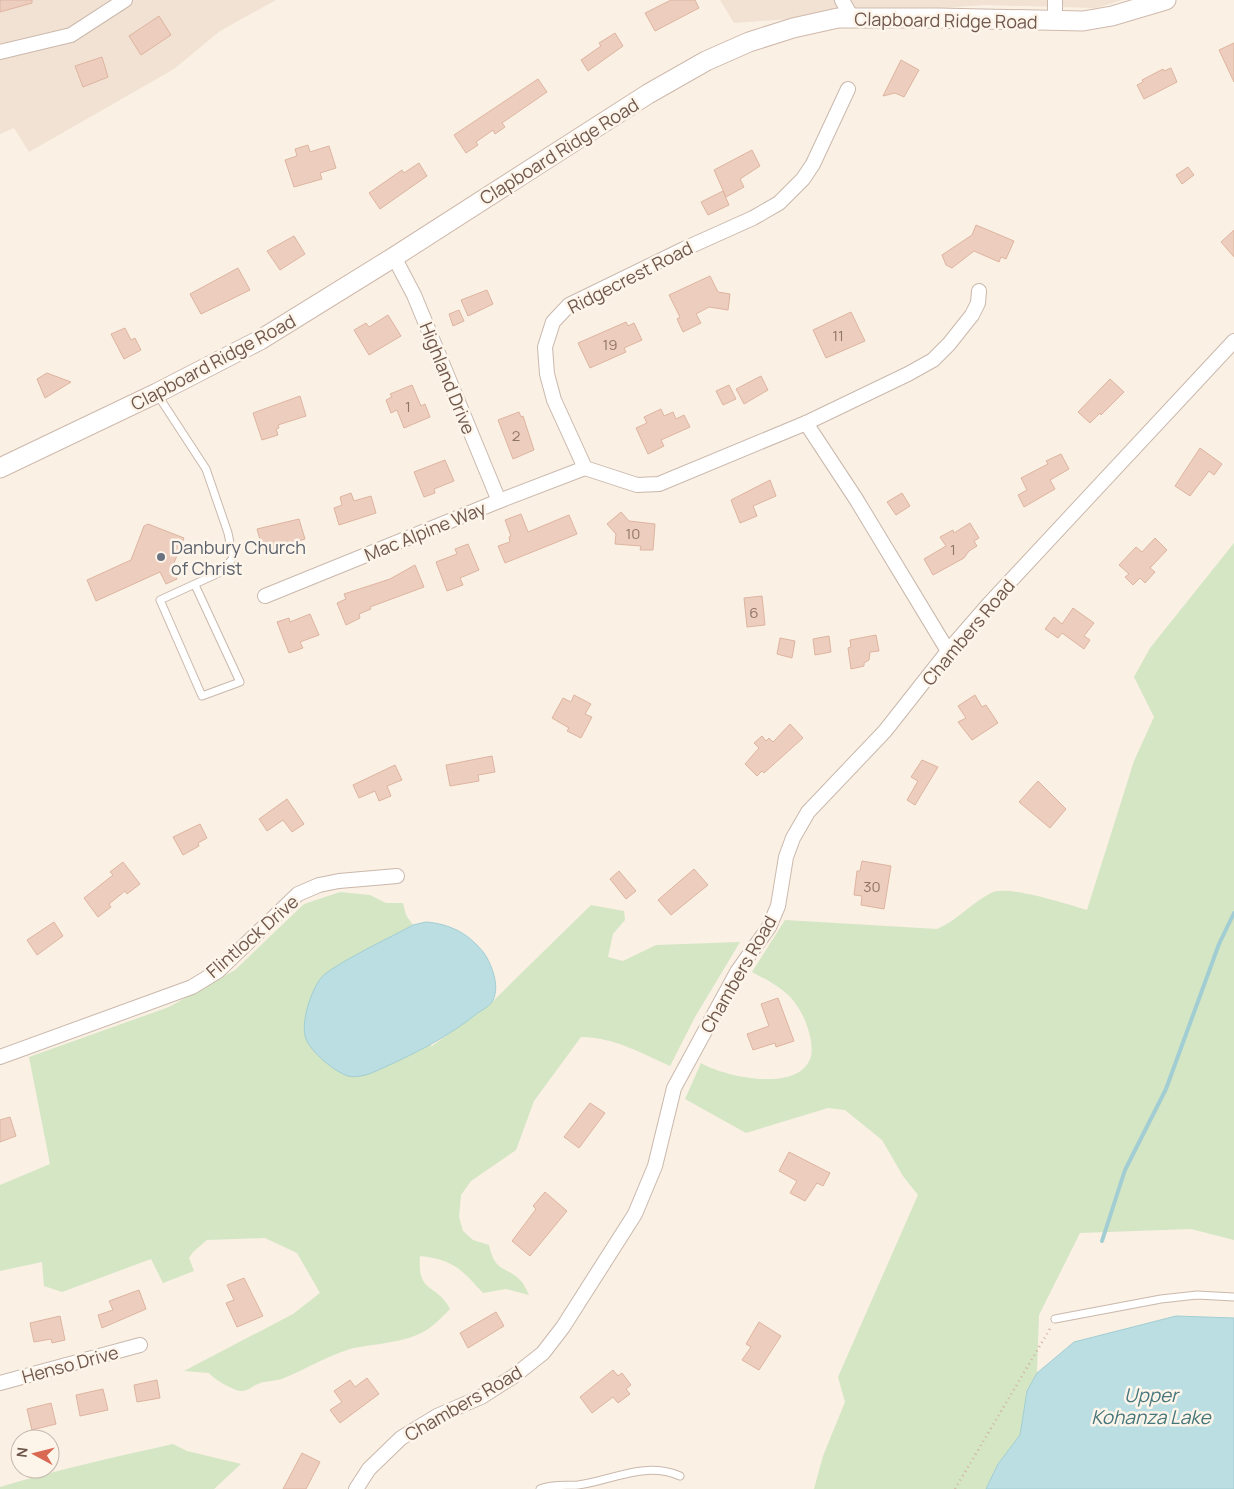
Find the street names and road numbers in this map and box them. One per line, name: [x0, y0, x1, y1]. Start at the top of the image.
street label: Clapboard Ridge Road: [854, 6, 1038, 34]
street label: Clapboard Ridge Road: [475, 92, 643, 210]
street label: Ridgecrest Road: [563, 235, 697, 319]
street label: Clapboard Ridge Road: [126, 308, 300, 416]
street label: Highland Drive: [415, 318, 481, 438]
street label: Mac Alpine Way: [361, 496, 490, 566]
street label: Chambers Road: [916, 574, 1020, 690]
street label: Flintlock Drive: [201, 889, 303, 983]
street label: Chambers Road: [695, 911, 781, 1037]
street label: Henso Drive: [19, 1340, 121, 1388]
street label: Chambers Road: [400, 1360, 526, 1446]

